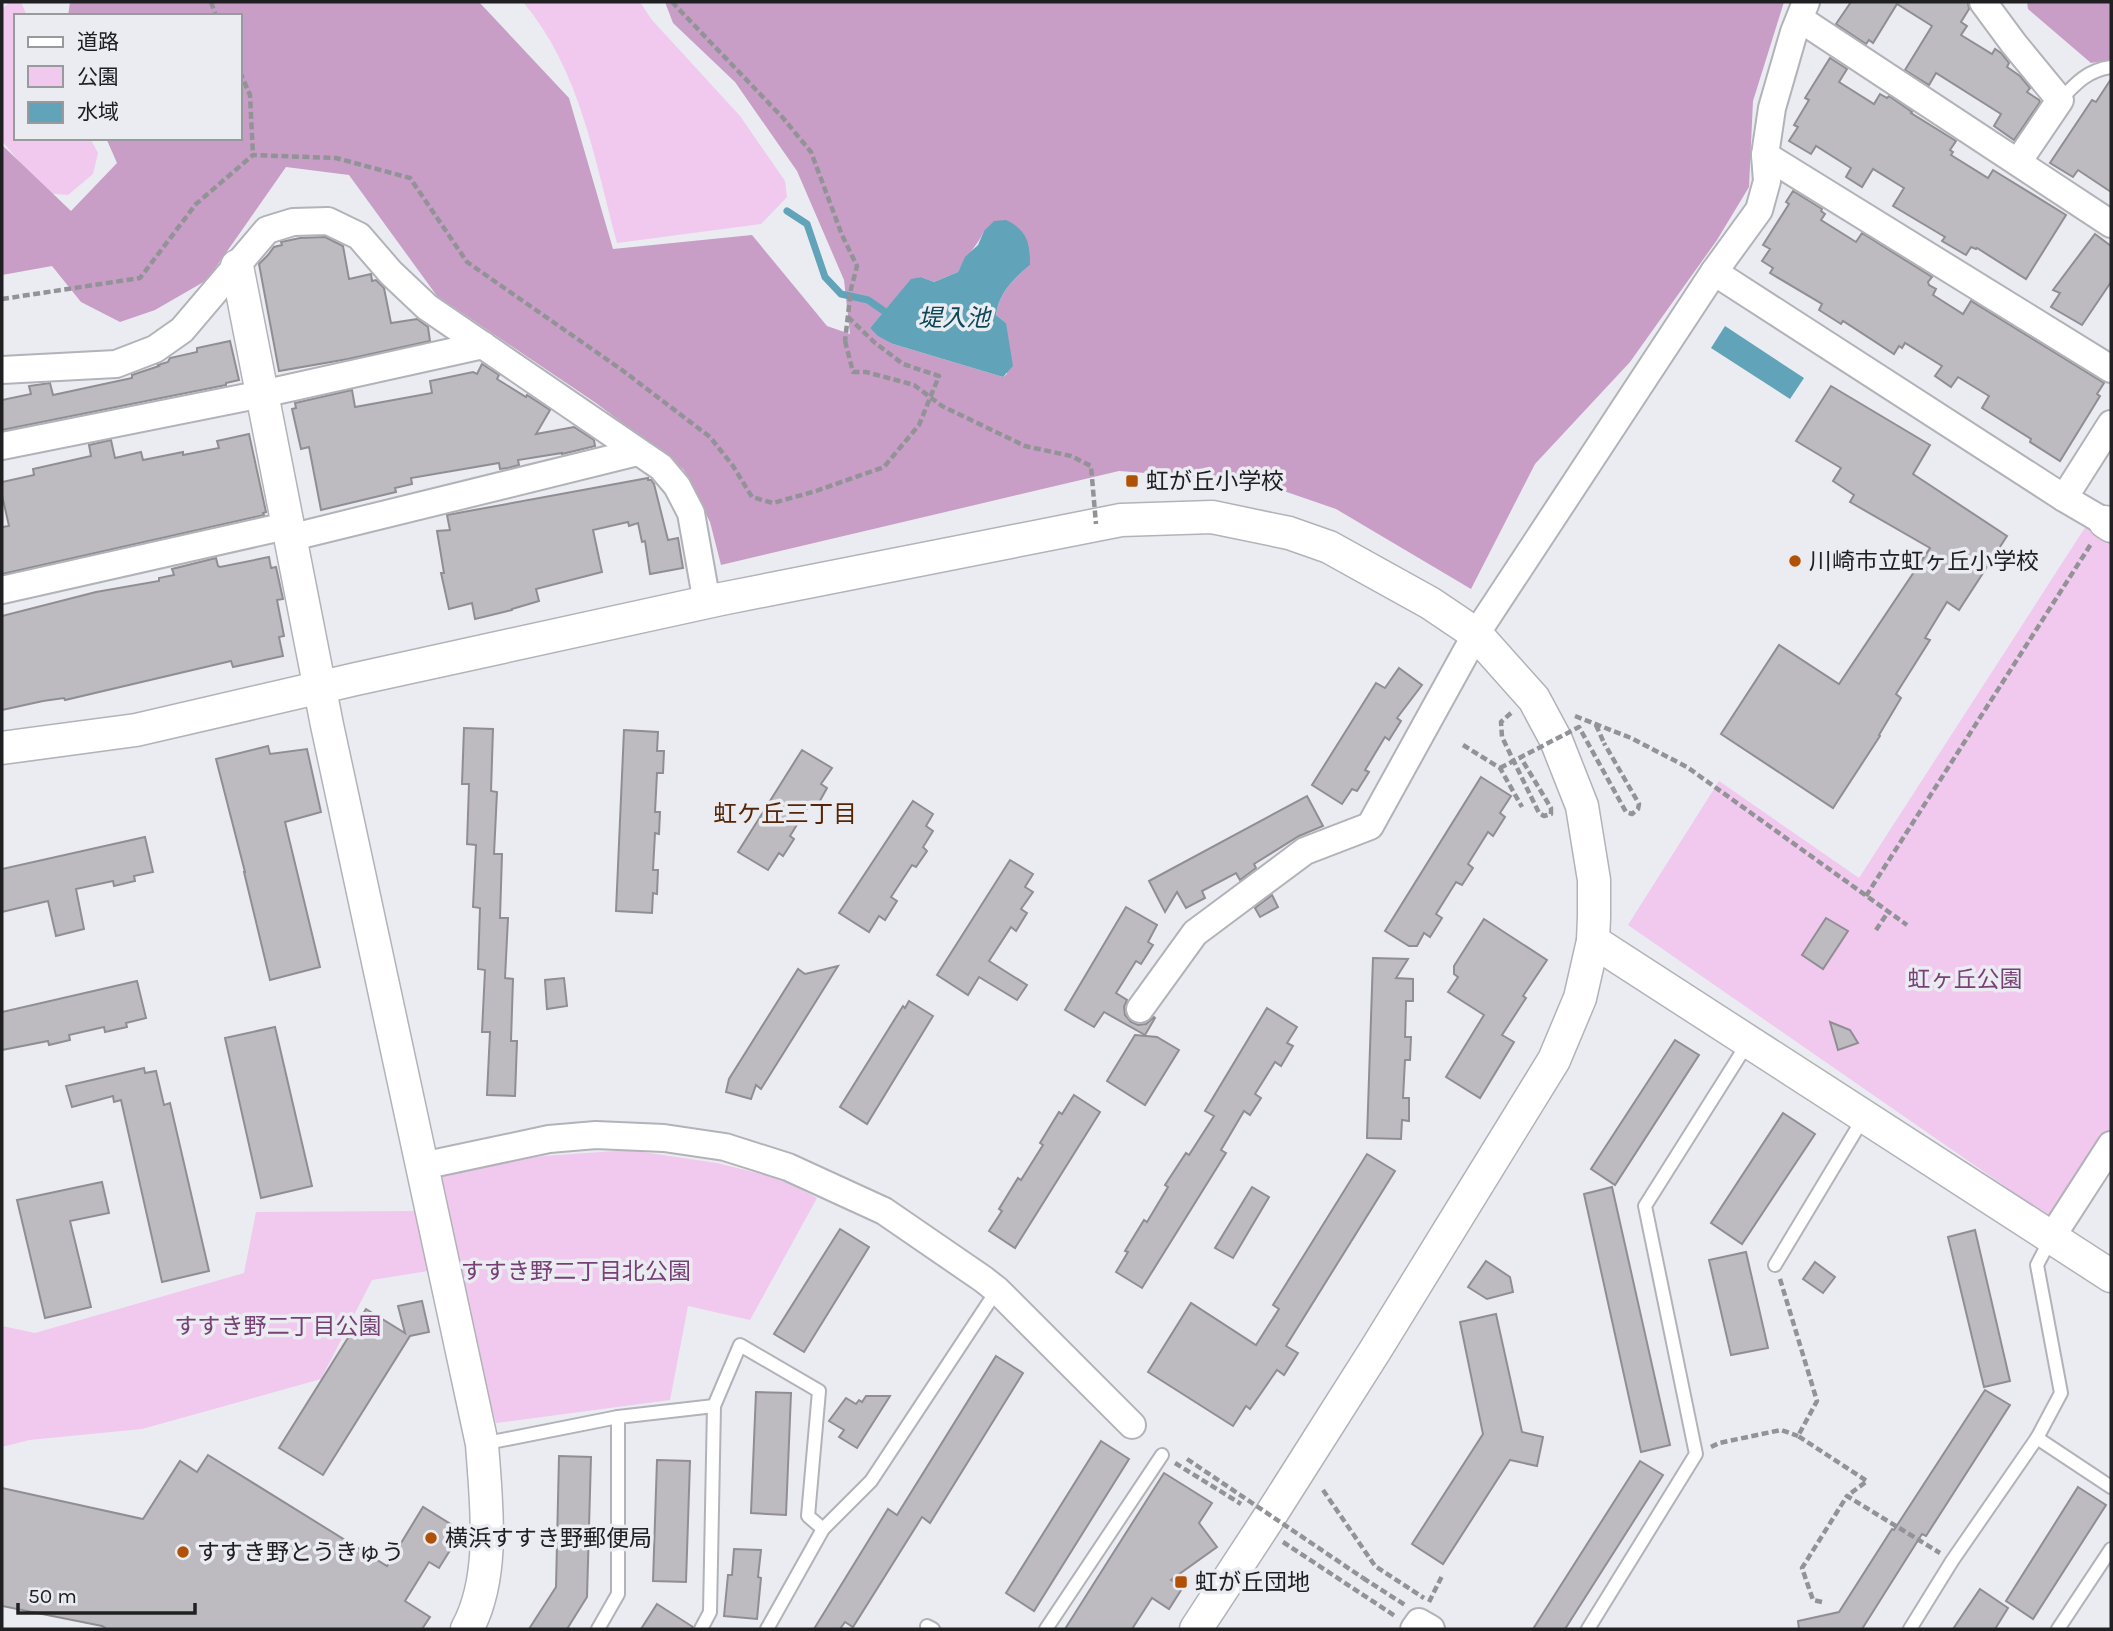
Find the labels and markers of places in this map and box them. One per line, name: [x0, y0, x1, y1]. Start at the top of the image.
place label: 虹が丘小学校: [1146, 468, 1284, 495]
marker: 虹が丘小学校: [1124, 473, 1140, 489]
place label: 川崎市立虹ヶ丘小学校: [1809, 548, 2039, 575]
marker: 川崎市立虹ヶ丘小学校: [1787, 553, 1803, 569]
place label: 横浜すすき野郵便局: [445, 1525, 652, 1552]
marker: 横浜すすき野郵便局: [423, 1530, 439, 1546]
place label: すすき野とうきゅう: [197, 1539, 404, 1566]
marker: すすき野とうきゅう: [175, 1544, 191, 1560]
place label: 虹が丘団地: [1195, 1569, 1310, 1596]
marker: 虹が丘団地: [1173, 1574, 1189, 1590]

